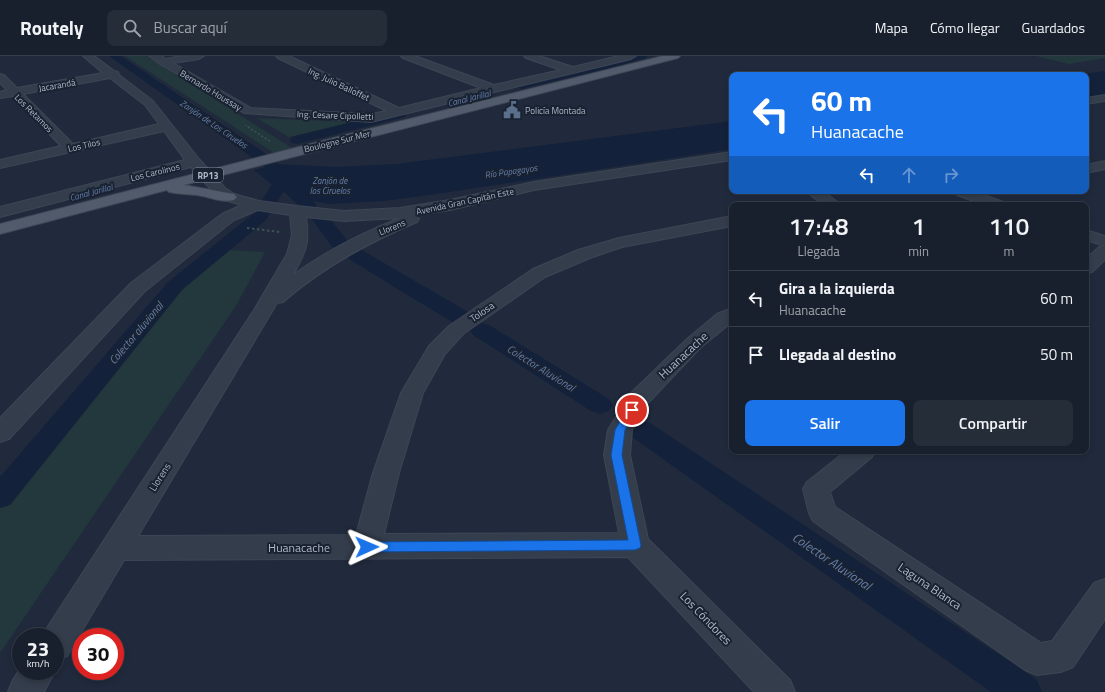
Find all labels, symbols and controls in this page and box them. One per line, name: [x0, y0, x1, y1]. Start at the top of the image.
search box: [107, 10, 387, 46]
text: Routely: [20, 13, 83, 42]
text: Buscar aquí: [153, 16, 227, 39]
icon: search: [121, 17, 143, 39]
text: Mapa: [875, 17, 908, 38]
text: Cómo llegar: [930, 17, 1000, 38]
text: Guardados: [1022, 17, 1085, 38]
street label: Ing. Julio Balloffet: [306, 64, 373, 104]
street label: Bernardo Houssay: [178, 66, 245, 114]
street label: Jacarandá: [38, 75, 77, 95]
text: 60 m: [811, 79, 872, 122]
water label: Canal Jarillal: [446, 86, 493, 110]
icon: left: [745, 88, 797, 140]
street label: Los Retamos: [12, 91, 56, 135]
water label: Zanjón de Los Ciruelos: [178, 97, 251, 152]
public building icon: Policía Montada: [502, 100, 522, 120]
place label: Policía Montada: [525, 104, 586, 117]
street label: Ing. Cesare Cipolletti: [297, 107, 373, 123]
text: Huanacache: [811, 118, 904, 145]
street label: Boulogne Sur Mer: [303, 126, 371, 156]
street label: Los Tilos: [67, 135, 101, 155]
street label: Los Carolinos: [129, 160, 181, 184]
water label: Río Papagayos: [484, 161, 539, 181]
icon: left: [856, 164, 878, 186]
icon: ahead: [898, 164, 920, 186]
icon: right: [940, 164, 962, 186]
road number: RP13: [193, 168, 223, 182]
water label: Zanjón de los Ciruelos: [310, 174, 351, 197]
water label: Canal Jarillal: [68, 180, 115, 204]
street label: Avenida Gran Capitán Este: [415, 184, 515, 218]
text: 17:48: [789, 208, 848, 244]
text: 1: [912, 208, 925, 244]
text: 110: [989, 208, 1029, 244]
street label: Llorens: [377, 216, 407, 238]
text: Llegada: [797, 241, 840, 261]
text: min: [908, 241, 929, 261]
text: m: [1004, 241, 1014, 261]
text: Gira a la izquierda: [779, 277, 895, 300]
text: 60 m: [1040, 287, 1073, 310]
icon: left: [745, 288, 767, 310]
water label: Colector aluvional: [105, 297, 168, 368]
street label: Tolosa: [467, 298, 497, 326]
text: Huanacache: [779, 300, 846, 320]
street label: Huanacache: [654, 327, 712, 383]
water label: Colector Aluvional: [504, 341, 580, 396]
text: Llegada al destino: [779, 343, 896, 366]
text: 50 m: [1040, 343, 1073, 366]
icon: arrive: [745, 344, 767, 366]
pin: [615, 393, 649, 427]
icon: arrive: [621, 399, 643, 421]
button: Salir: [745, 400, 905, 446]
button: Compartir: [913, 400, 1073, 446]
street label: Llorens: [145, 460, 175, 494]
position arrow: [346, 526, 388, 568]
water label: Colector Aluvional: [788, 527, 877, 596]
street label: Huanacache: [268, 538, 330, 557]
street label: Laguna Blanca: [894, 558, 966, 614]
street label: Los Cóndores: [676, 587, 737, 649]
speed limit sign: 30: [72, 628, 124, 680]
text: 23: [27, 633, 49, 664]
text: km/h: [27, 656, 49, 671]

